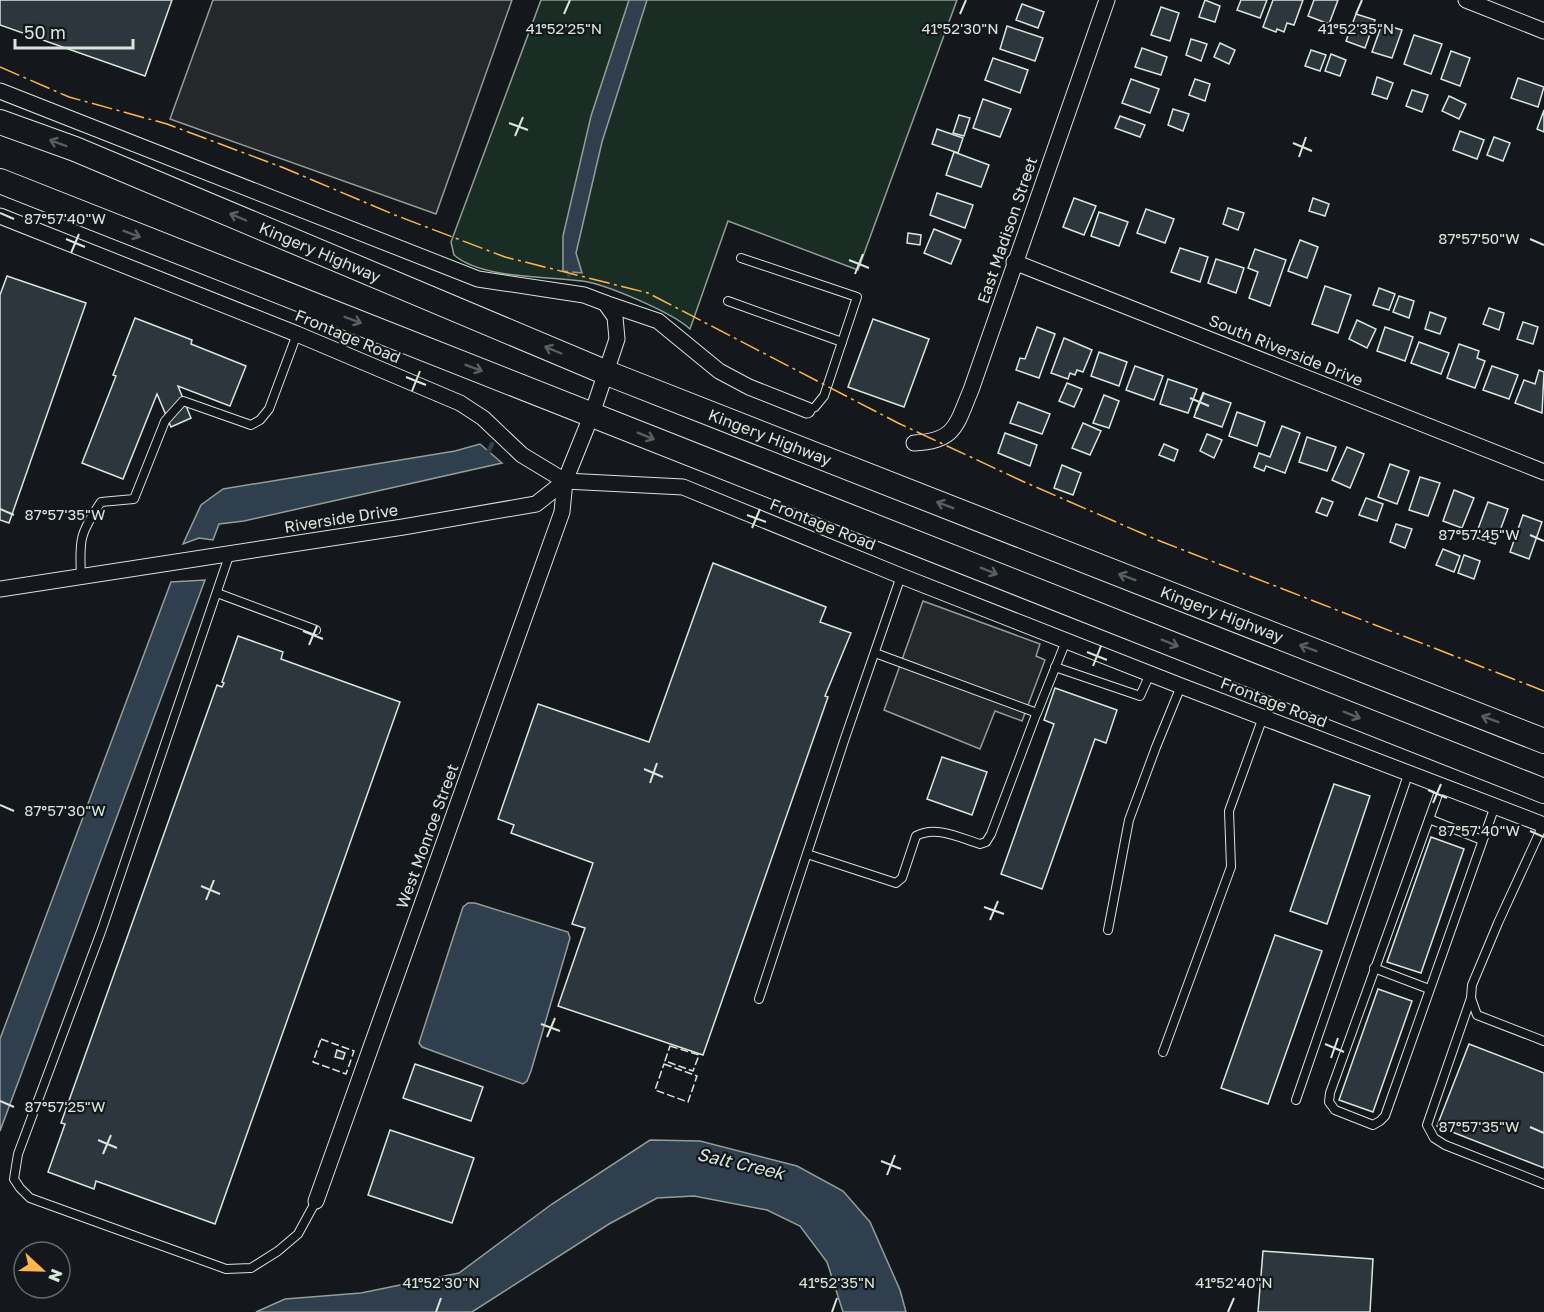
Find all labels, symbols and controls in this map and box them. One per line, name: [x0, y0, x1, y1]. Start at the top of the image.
scale bar: [15, 12, 134, 50]
text: 41°52'25"N: [526, 19, 602, 37]
text: 41°52'30"N: [921, 19, 999, 37]
text: 41°52'35"N: [1318, 19, 1394, 37]
text: 50 m: [24, 21, 66, 43]
one-way arrow: [49, 136, 67, 147]
street label: East Madison Street: [973, 154, 1041, 306]
text: 87°57'40"W: [24, 209, 106, 227]
one-way arrow: [229, 211, 247, 222]
street label: Kingery Highway: [256, 217, 384, 287]
one-way arrow: [123, 229, 141, 240]
text: 87°57'50"W: [1438, 229, 1520, 247]
street label: Frontage Road: [292, 305, 404, 367]
street label: South Riverside Drive: [1206, 310, 1366, 390]
one-way arrow: [343, 316, 362, 327]
one-way arrow: [544, 344, 563, 355]
one-way arrow: [464, 363, 483, 374]
street label: Kingery Highway: [706, 404, 834, 470]
one-way arrow: [637, 431, 655, 442]
street label: Frontage Road: [767, 494, 879, 554]
street label: Riverside Drive: [283, 499, 399, 537]
one-way arrow: [936, 499, 955, 510]
text: 87°57'35"W: [25, 505, 105, 523]
text: 87°57'45"W: [1438, 525, 1520, 543]
one-way arrow: [979, 567, 998, 578]
one-way arrow: [1118, 570, 1136, 581]
street label: Kingery Highway: [1158, 581, 1286, 647]
one-way arrow: [1161, 638, 1179, 649]
one-way arrow: [1299, 642, 1318, 653]
street label: Frontage Road: [1218, 672, 1330, 732]
one-way arrow: [1342, 710, 1361, 721]
one-way arrow: [1481, 713, 1499, 724]
street label: West Monroe Street: [392, 761, 462, 911]
text: 87°57'30"W: [24, 801, 106, 819]
text: 87°57'40"W: [1438, 821, 1520, 839]
text: 87°57'25"W: [25, 1097, 105, 1115]
text: 87°57'35"W: [1439, 1117, 1519, 1135]
water label: Salt Creek: [695, 1142, 789, 1184]
north arrow: [12, 1240, 72, 1300]
text: N: [44, 1266, 67, 1285]
text: 41°52'30"N: [402, 1273, 480, 1291]
text: 41°52'35"N: [799, 1273, 875, 1291]
text: 41°52'40"N: [1195, 1273, 1273, 1291]

